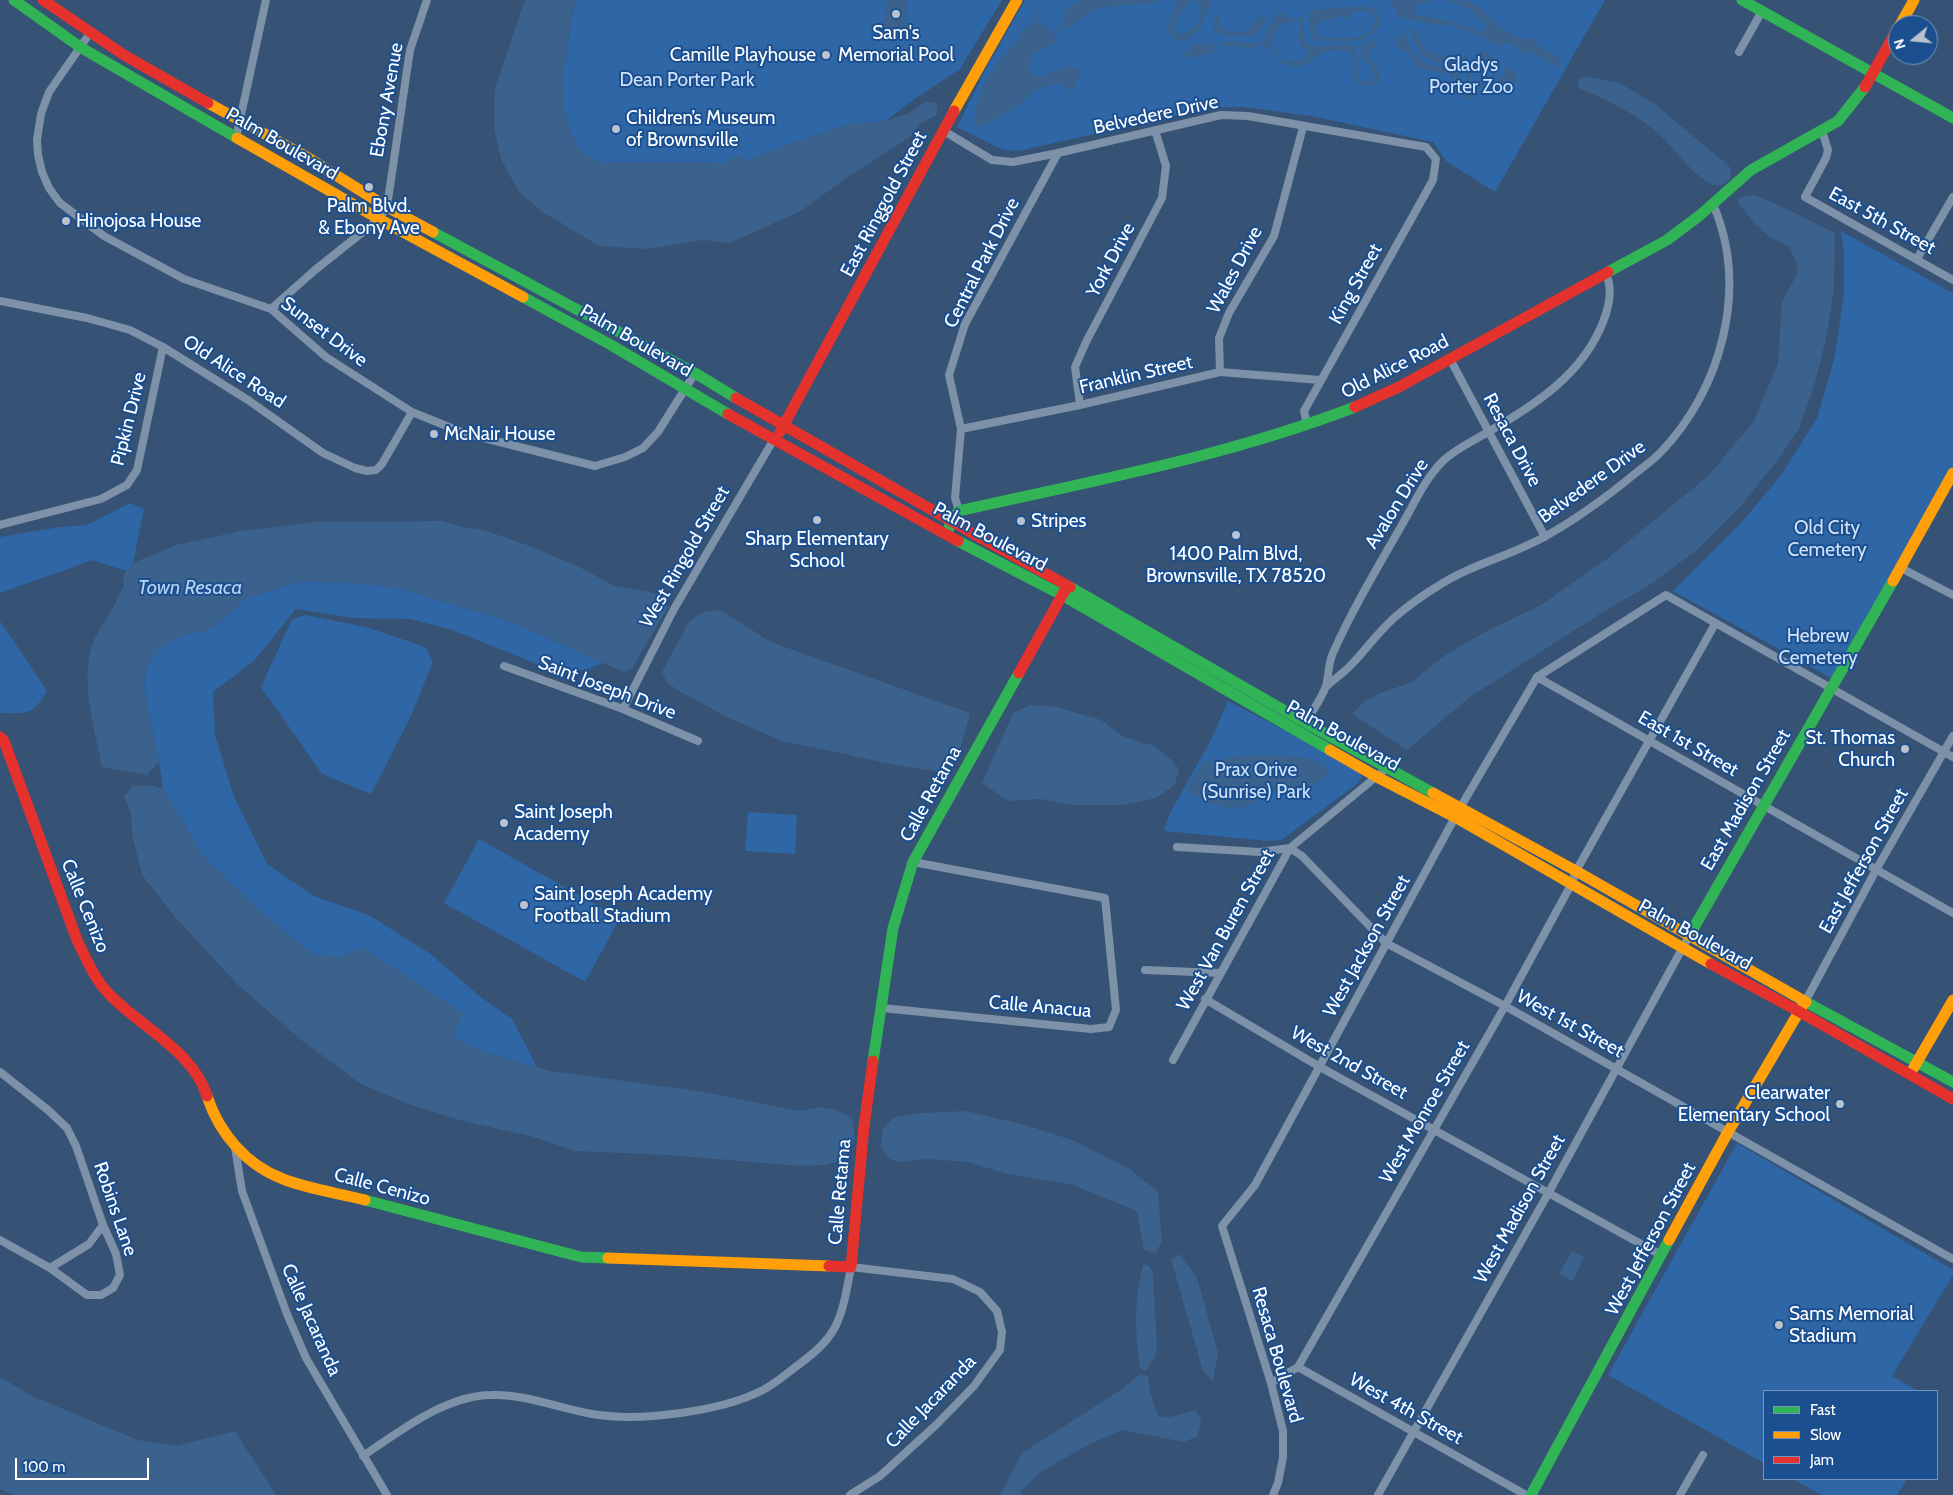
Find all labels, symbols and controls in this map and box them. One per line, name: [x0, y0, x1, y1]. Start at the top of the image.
marker: Sam's Memorial Pool: [890, 8, 902, 20]
north arrow: [1888, 15, 1938, 65]
place label: Sam's Memorial Pool: [838, 22, 954, 66]
text: N: [1890, 37, 1910, 51]
street label: Ebony Avenue: [366, 41, 408, 159]
place label: Camille Playhouse: [670, 44, 816, 66]
marker: Camille Playhouse: [820, 49, 832, 61]
park label: Gladys Porter Zoo: [1429, 54, 1513, 98]
park label: Dean Porter Park: [619, 69, 755, 91]
street label: Belvedere Drive: [1092, 91, 1220, 139]
street label: Palm Boulevard: [222, 103, 342, 185]
place label: Children’s Museum of Brownsville: [626, 107, 775, 151]
marker: Children’s Museum of Brownsville: [610, 123, 622, 135]
street label: East Ringgold Street: [836, 127, 932, 281]
marker: Palm Blvd. & Ebony Ave: [363, 181, 375, 193]
street label: East 5th Street: [1825, 182, 1939, 260]
street label: Central Park Drive: [939, 194, 1025, 332]
place label: Palm Blvd. & Ebony Ave: [318, 195, 420, 239]
place label: Hinojosa House: [76, 210, 201, 232]
marker: Hinojosa House: [60, 215, 72, 227]
street label: York Drive: [1082, 219, 1140, 301]
street label: Wales Drive: [1203, 223, 1267, 317]
street label: King Street: [1325, 240, 1387, 328]
street label: Sunset Drive: [276, 292, 372, 372]
street label: Palm Boulevard: [576, 300, 696, 382]
street label: Old Alice Road: [179, 330, 289, 414]
street label: Old Alice Road: [1337, 330, 1453, 404]
street label: Franklin Street: [1077, 351, 1195, 399]
street label: Pipkin Drive: [106, 370, 152, 468]
street label: Resaca Drive: [1478, 389, 1546, 491]
place label: McNair House: [444, 423, 555, 445]
marker: McNair House: [428, 428, 440, 440]
street label: Belvedere Drive: [1534, 435, 1650, 529]
street label: Avalon Drive: [1360, 455, 1434, 553]
street label: West Ringold Street: [635, 482, 735, 632]
street label: Palm Boulevard: [929, 497, 1051, 577]
place label: Stripes: [1031, 510, 1086, 532]
marker: Sharp Elementary School: [811, 514, 823, 526]
marker: Stripes: [1015, 515, 1027, 527]
park label: Old City Cemetery: [1787, 517, 1867, 561]
place label: Sharp Elementary School: [745, 528, 889, 572]
marker: 1400 Palm Blvd, Brownsville, TX 78520: [1230, 529, 1242, 541]
place label: 1400 Palm Blvd, Brownsville, TX 78520: [1146, 543, 1326, 587]
water label: Town Resaca: [138, 576, 242, 600]
park label: Hebrew Cemetery: [1778, 625, 1858, 669]
street label: Saint Joseph Drive: [535, 651, 679, 725]
street label: Palm Boulevard: [1283, 696, 1403, 776]
street label: East 1st Street: [1634, 706, 1742, 782]
street label: East Madison Street: [1696, 725, 1796, 875]
place label: St. Thomas Church: [1805, 727, 1895, 771]
street label: Calle Retama: [895, 742, 967, 846]
marker: St. Thomas Church: [1899, 743, 1911, 755]
park label: Prax Orive (Sunrise) Park: [1202, 759, 1310, 803]
street label: East Jefferson Street: [1815, 784, 1913, 938]
place label: Saint Joseph Academy: [514, 801, 613, 845]
marker: Saint Joseph Academy: [498, 817, 510, 829]
street label: West Van Buren Street: [1172, 845, 1280, 1015]
street label: Calle Cenizo: [56, 856, 114, 956]
street label: West Jackson Street: [1319, 871, 1415, 1021]
place label: Saint Joseph Academy Football Stadium: [534, 883, 713, 927]
street label: Palm Boulevard: [1635, 895, 1755, 975]
marker: Saint Joseph Academy Football Stadium: [518, 899, 530, 911]
street label: West 1st Street: [1512, 985, 1628, 1063]
street label: Calle Anacua: [988, 991, 1092, 1023]
street label: West 2nd Street: [1287, 1022, 1411, 1104]
street label: West Monroe Street: [1375, 1037, 1475, 1187]
place label: Clearwater Elementary School: [1678, 1082, 1830, 1126]
marker: Clearwater Elementary School: [1834, 1098, 1846, 1110]
street label: West Madison Street: [1470, 1131, 1570, 1287]
street label: Calle Retama: [824, 1138, 856, 1246]
street label: Robins Lane: [88, 1159, 142, 1259]
street label: West Jefferson Street: [1601, 1159, 1701, 1319]
street label: Calle Cenizo: [331, 1163, 433, 1211]
street label: Calle Jacaranda: [276, 1260, 346, 1380]
street label: Resaca Boulevard: [1247, 1284, 1307, 1426]
place label: Sams Memorial Stadium: [1789, 1303, 1914, 1347]
marker: Sams Memorial Stadium: [1773, 1319, 1785, 1331]
street label: Calle Jacaranda: [881, 1351, 981, 1453]
street label: West 4th Street: [1345, 1368, 1467, 1450]
legend: [1763, 1390, 1938, 1480]
text: Fast: [1810, 1401, 1835, 1419]
text: Slow: [1810, 1426, 1841, 1444]
scale bar: [18, 1448, 151, 1480]
text: Jam: [1810, 1451, 1834, 1469]
text: 100 m: [23, 1458, 65, 1476]

